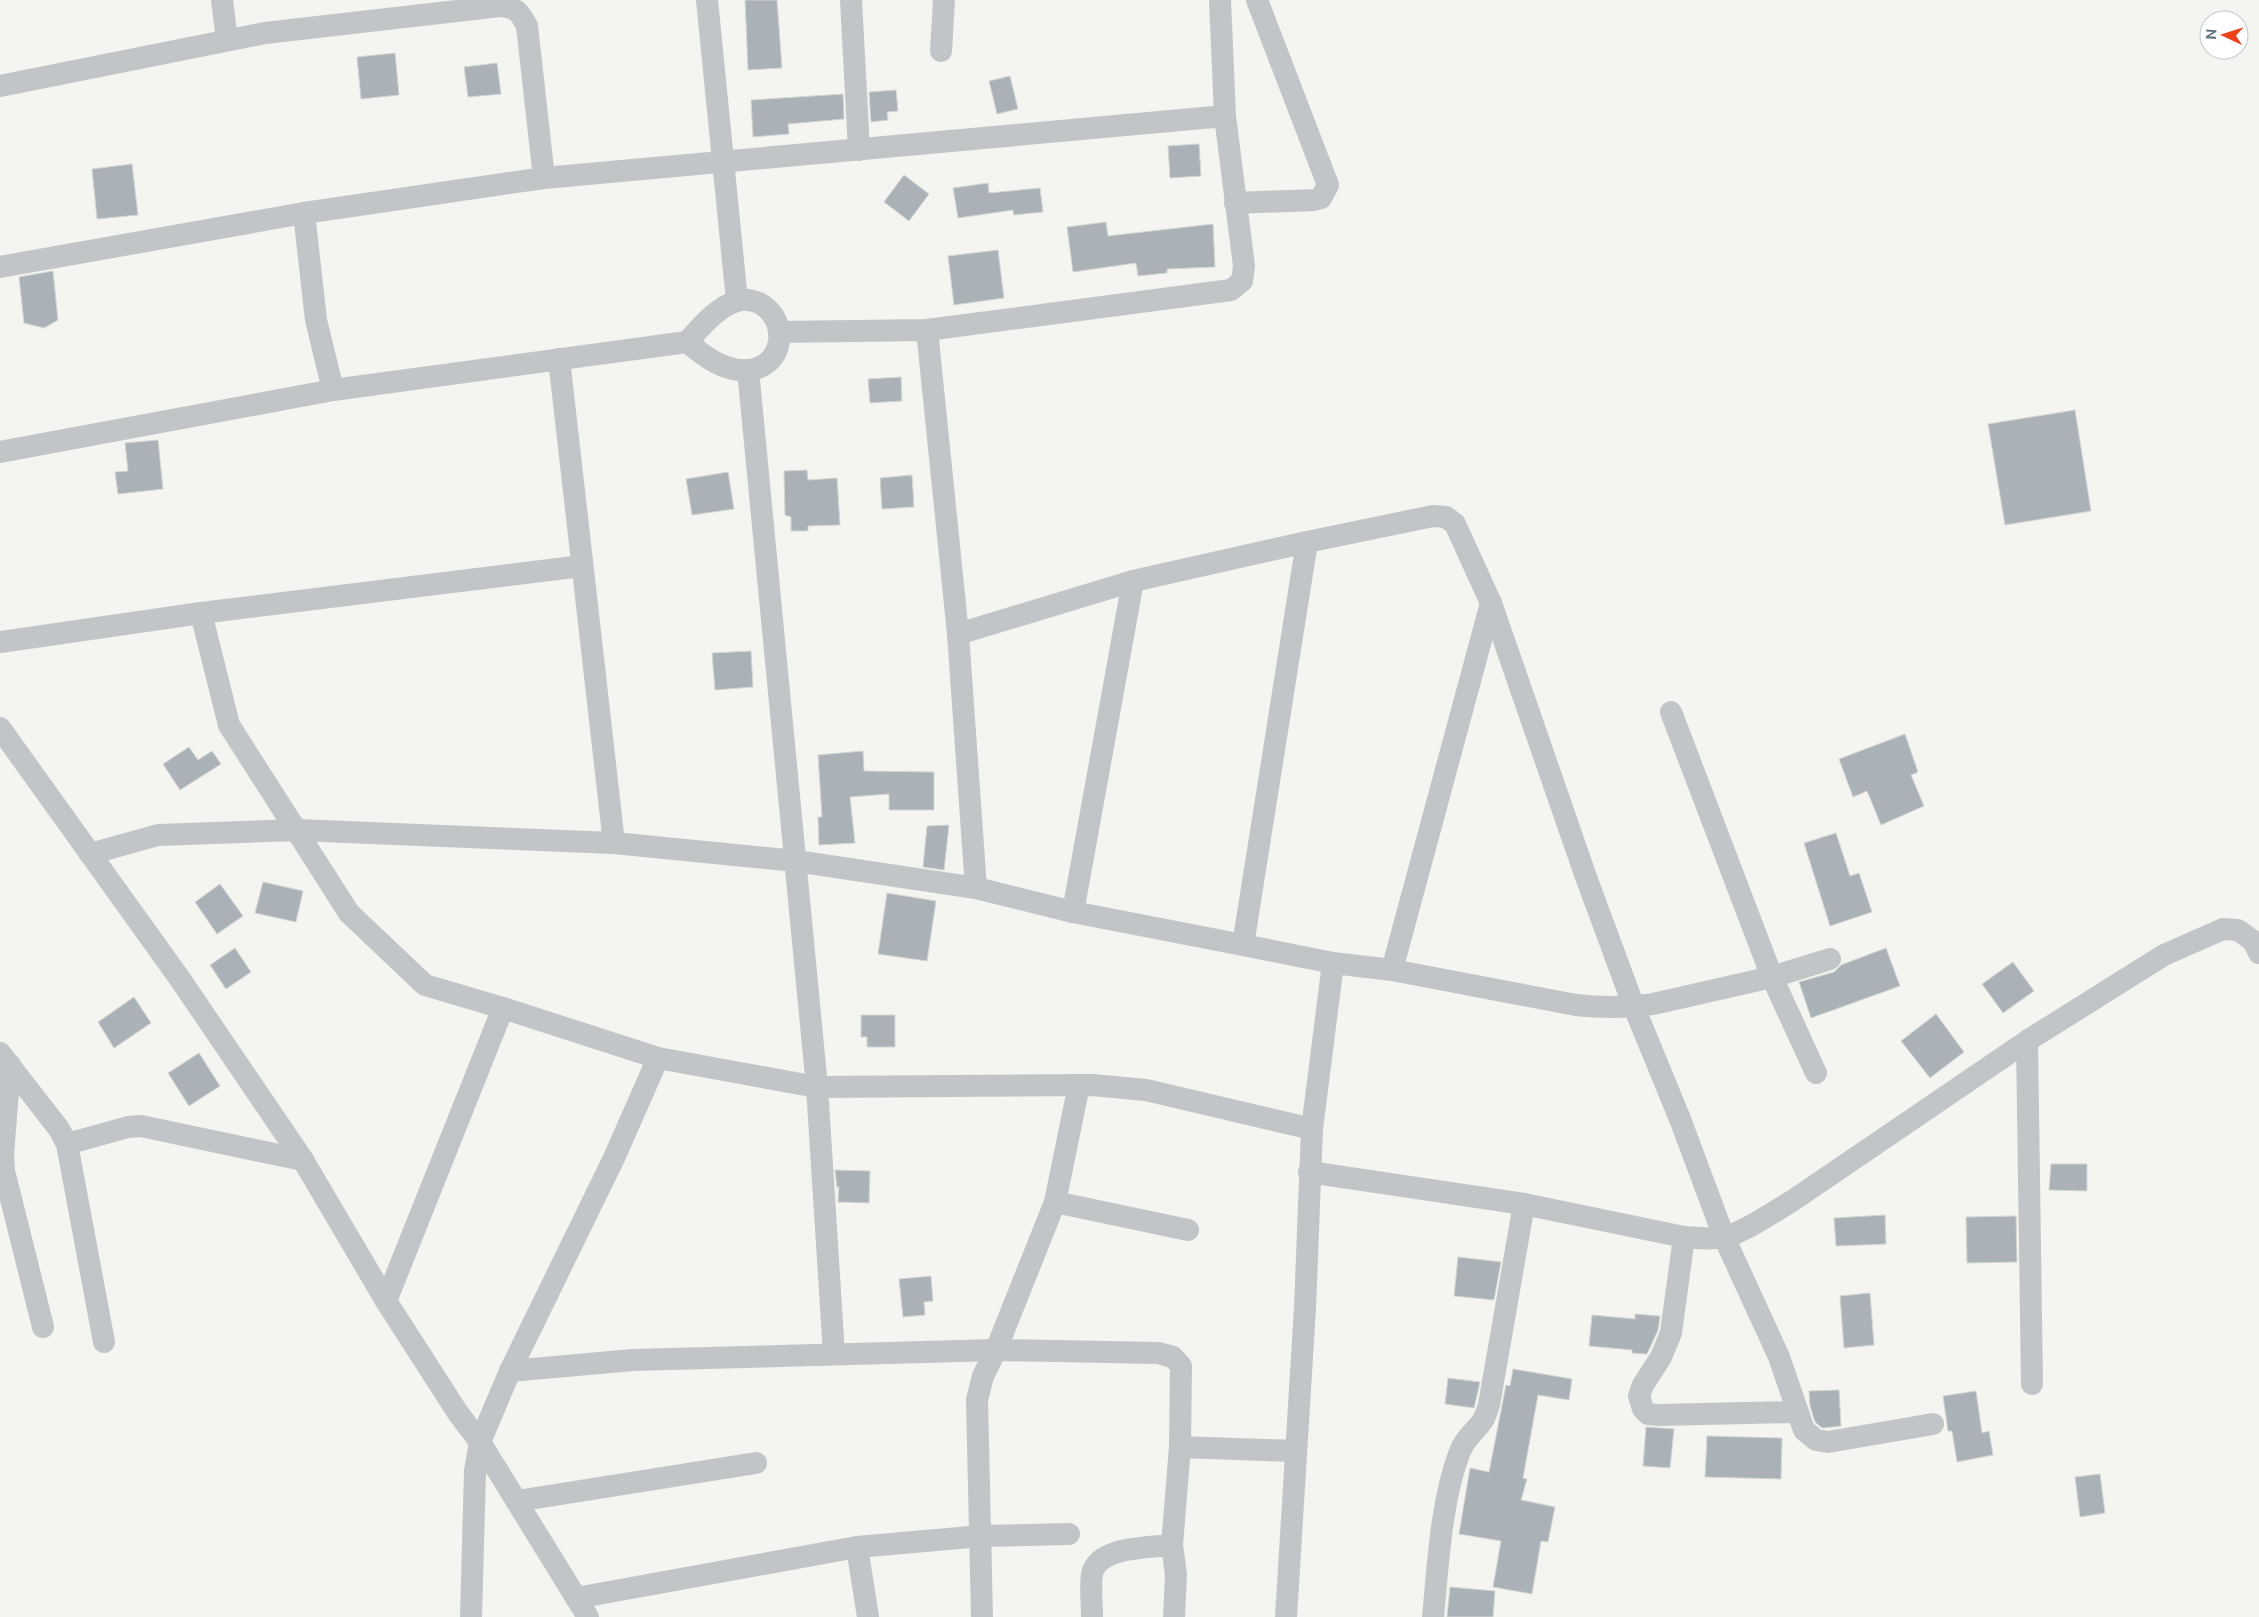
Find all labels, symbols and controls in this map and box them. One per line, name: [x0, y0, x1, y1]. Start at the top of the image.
north arrow: [2199, 10, 2249, 60]
text: N: [2203, 28, 2219, 40]

